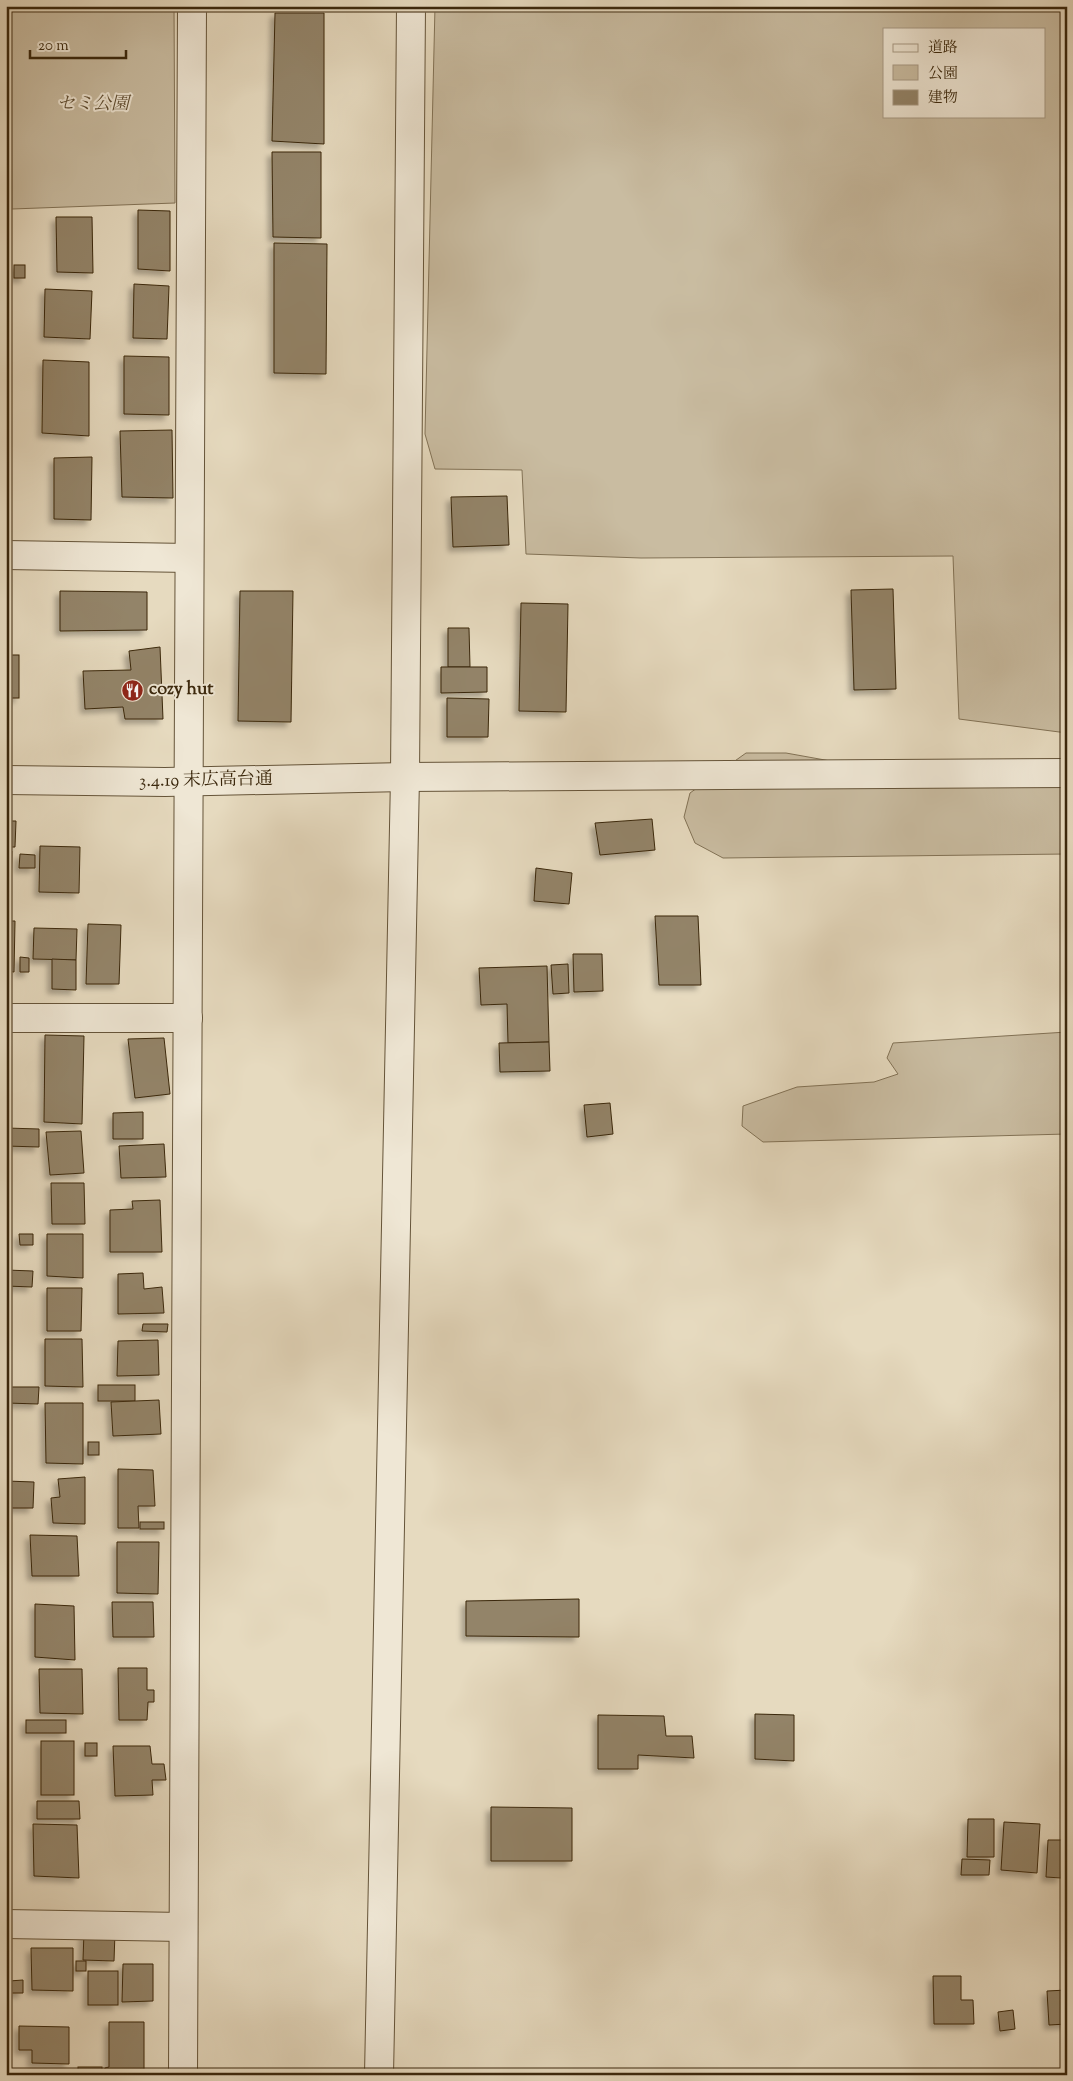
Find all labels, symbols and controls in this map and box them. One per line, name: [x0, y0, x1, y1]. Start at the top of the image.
scale bar: [30, 28, 126, 60]
legend: [883, 28, 1046, 118]
text: 20 m: [38, 36, 69, 57]
text: 道路: [928, 38, 958, 59]
text: 公園: [928, 64, 958, 85]
text: 建物: [928, 88, 958, 109]
park label: セミ公園: [57, 92, 132, 118]
place label: cozy hut: [149, 677, 214, 703]
restaurant icon: cozy hut: [121, 678, 145, 702]
street label: 3.4.19 末広高台通: [139, 767, 273, 795]

